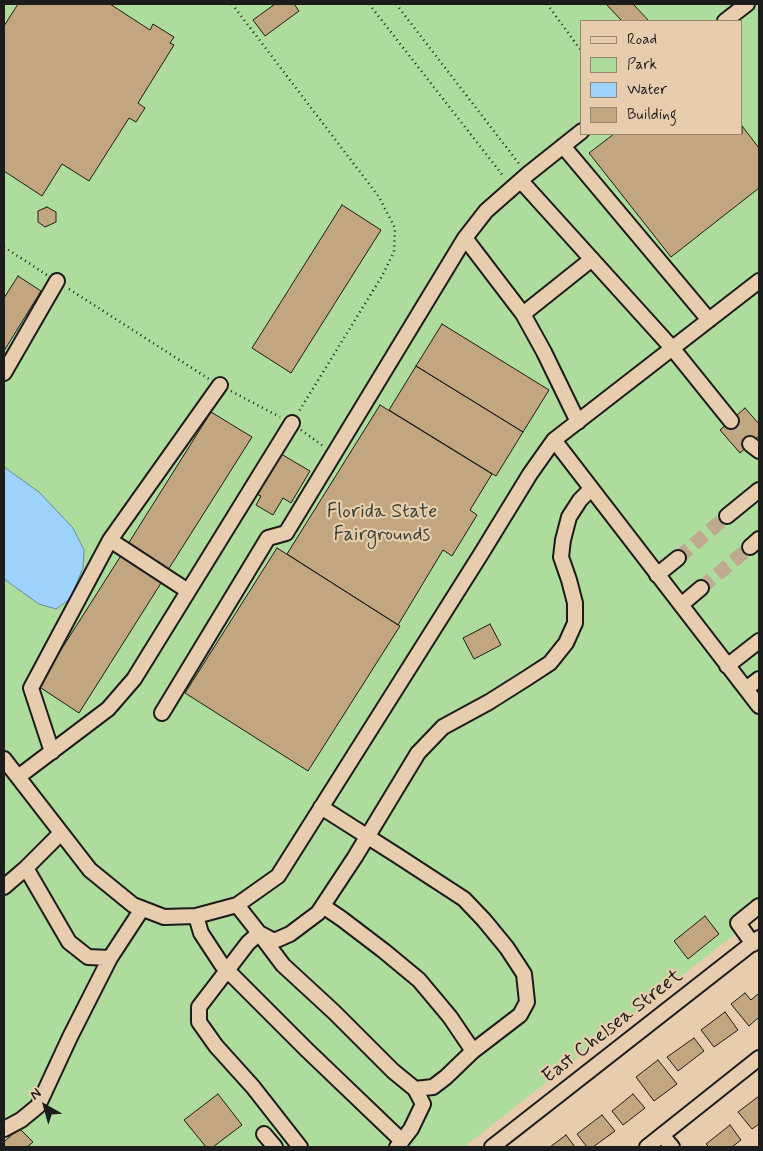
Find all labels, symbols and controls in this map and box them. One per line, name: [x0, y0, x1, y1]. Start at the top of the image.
legend: [580, 20, 743, 135]
text: Road: [627, 30, 657, 50]
text: Park: [627, 55, 657, 75]
text: Water: [627, 80, 667, 100]
text: Building: [627, 105, 677, 125]
park label: Florida State Fairgrounds: [327, 501, 437, 548]
street label: East Chelsea Street: [538, 965, 688, 1089]
north arrow: [20, 1081, 70, 1131]
text: N: [27, 1084, 45, 1104]

